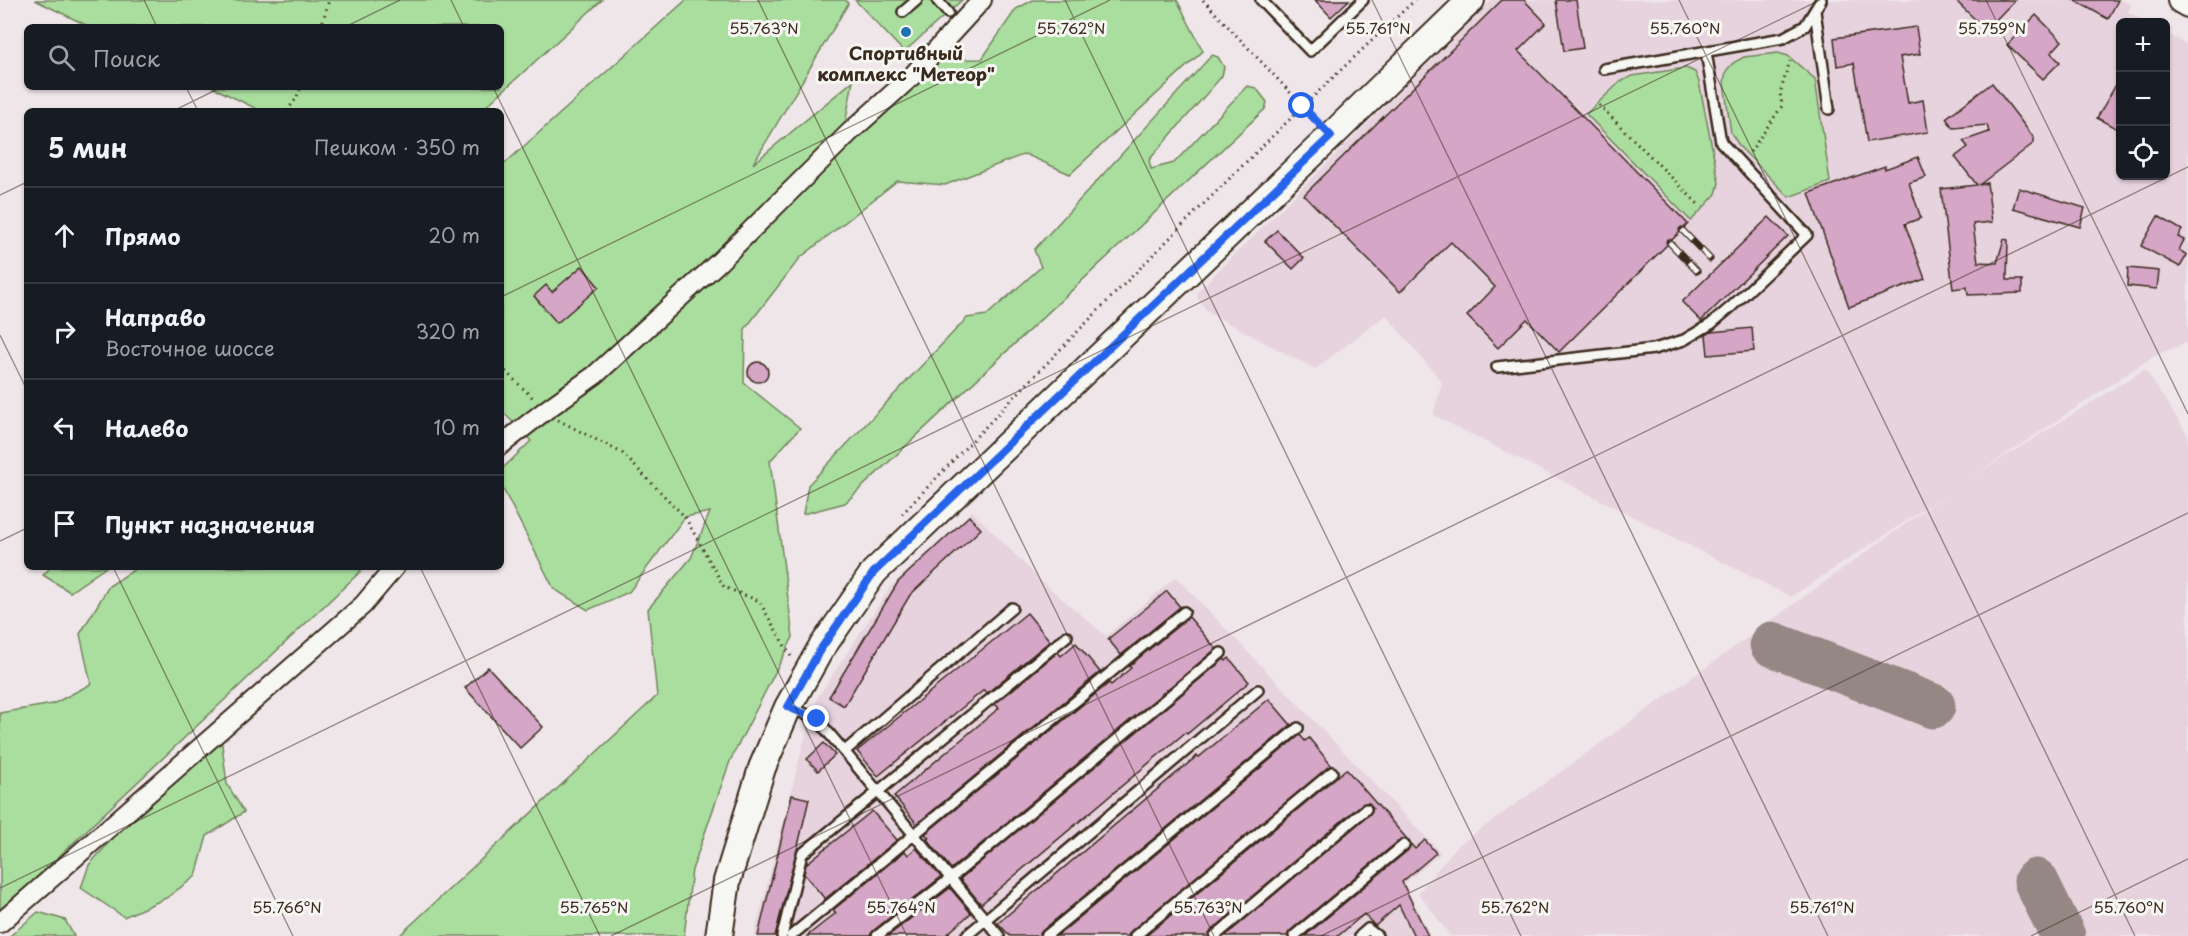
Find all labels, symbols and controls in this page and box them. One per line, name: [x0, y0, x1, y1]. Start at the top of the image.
text: 55.763°N: [729, 16, 799, 39]
text: 55.762°N: [1037, 16, 1105, 39]
text: 55.761°N: [1345, 16, 1411, 39]
text: 55.760°N: [1650, 16, 1720, 39]
text: 55.759°N: [1958, 16, 2026, 39]
map controls: [2116, 18, 2170, 180]
button: +: [2116, 18, 2170, 72]
search box: [24, 24, 504, 90]
marker: Спортивный комплекс "Метеор": [899, 25, 913, 39]
place label: Спортивный комплекс "Метеор": [817, 39, 995, 87]
icon: search: [45, 41, 78, 74]
text: Поиск: [93, 41, 160, 74]
button: −: [2116, 72, 2170, 126]
route start: [1288, 92, 1314, 118]
button: locate: [2116, 126, 2170, 180]
text: 5 мин: [48, 128, 127, 167]
text: Пешком · 350 m: [314, 132, 480, 162]
icon: ahead: [48, 219, 81, 252]
text: Прямо: [105, 219, 180, 252]
text: 20 m: [428, 220, 480, 250]
text: Направо: [105, 300, 206, 333]
icon: right: [48, 315, 81, 348]
text: 320 m: [416, 316, 480, 346]
text: Восточное шоссе: [105, 333, 275, 363]
icon: left: [48, 411, 81, 444]
text: Налево: [105, 411, 188, 444]
text: 10 m: [433, 412, 480, 442]
icon: arrive: [48, 507, 81, 540]
text: Пункт назначения: [105, 507, 315, 540]
route end: [803, 705, 829, 731]
text: 55.766°N: [252, 895, 322, 918]
text: 55.765°N: [559, 895, 629, 918]
text: 55.764°N: [866, 895, 936, 918]
text: 55.763°N: [1173, 895, 1243, 918]
text: 55.762°N: [1481, 895, 1549, 918]
text: 55.761°N: [1789, 895, 1855, 918]
text: 55.760°N: [2094, 895, 2164, 918]

